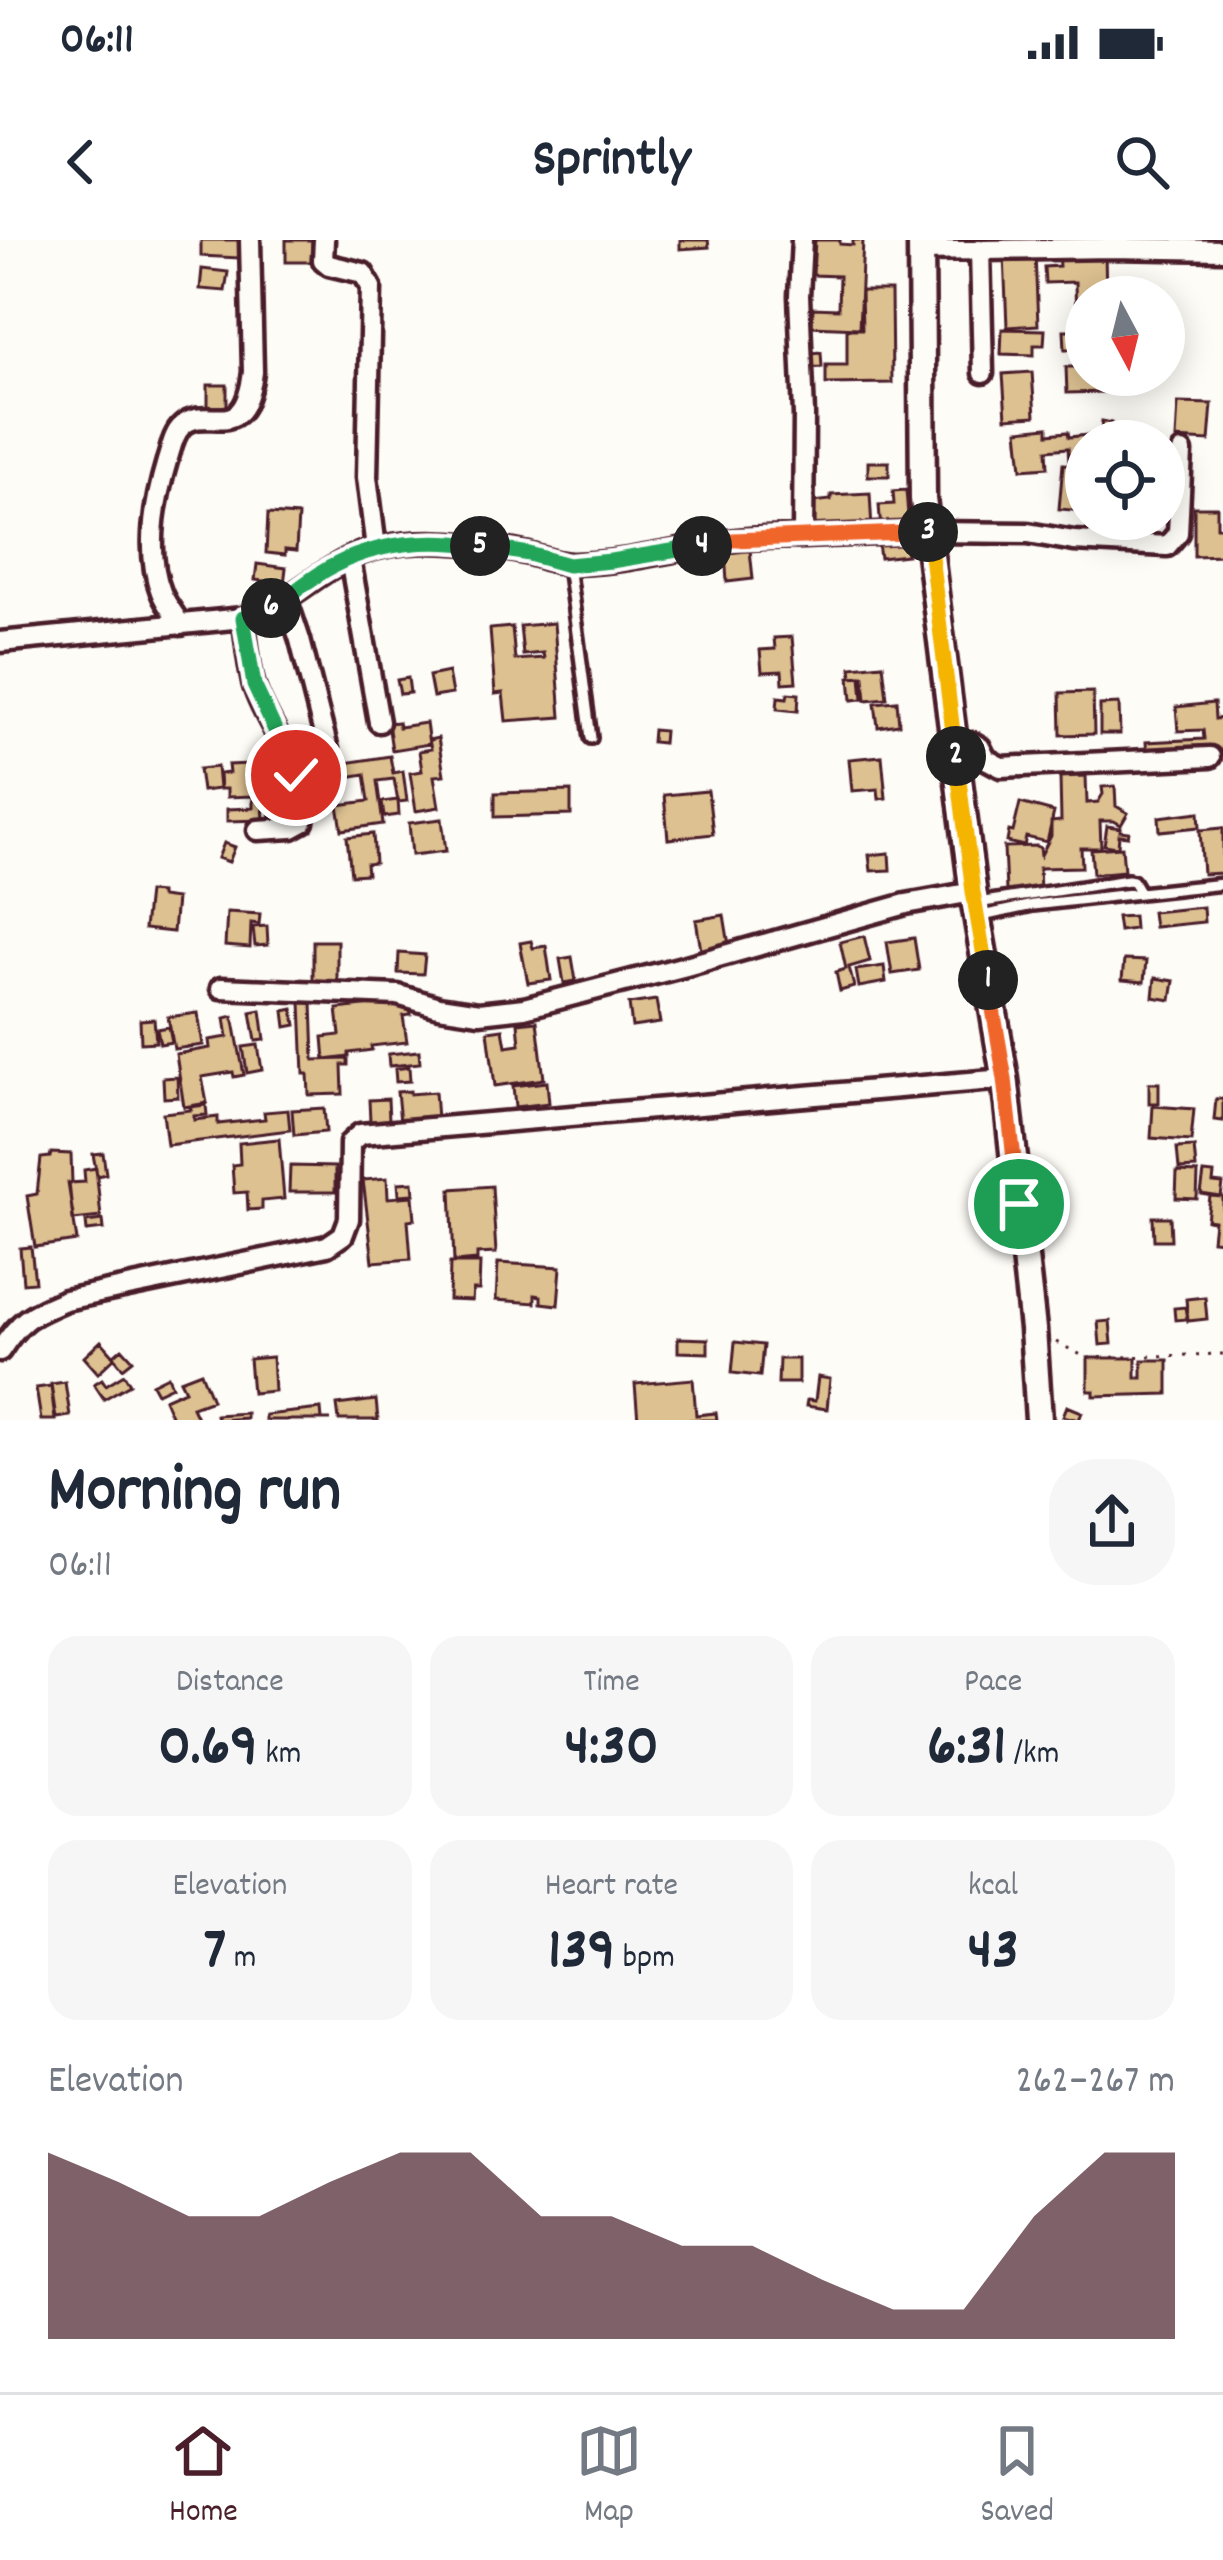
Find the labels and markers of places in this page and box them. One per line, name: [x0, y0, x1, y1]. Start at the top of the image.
pin: 3: [898, 502, 958, 562]
pin: 5: [450, 516, 510, 576]
pin: 4: [672, 516, 732, 576]
pin: 6: [241, 578, 301, 638]
pin: [245, 724, 347, 826]
pin: 2: [926, 726, 986, 786]
pin: 1: [958, 950, 1018, 1010]
pin: [968, 1153, 1070, 1255]

